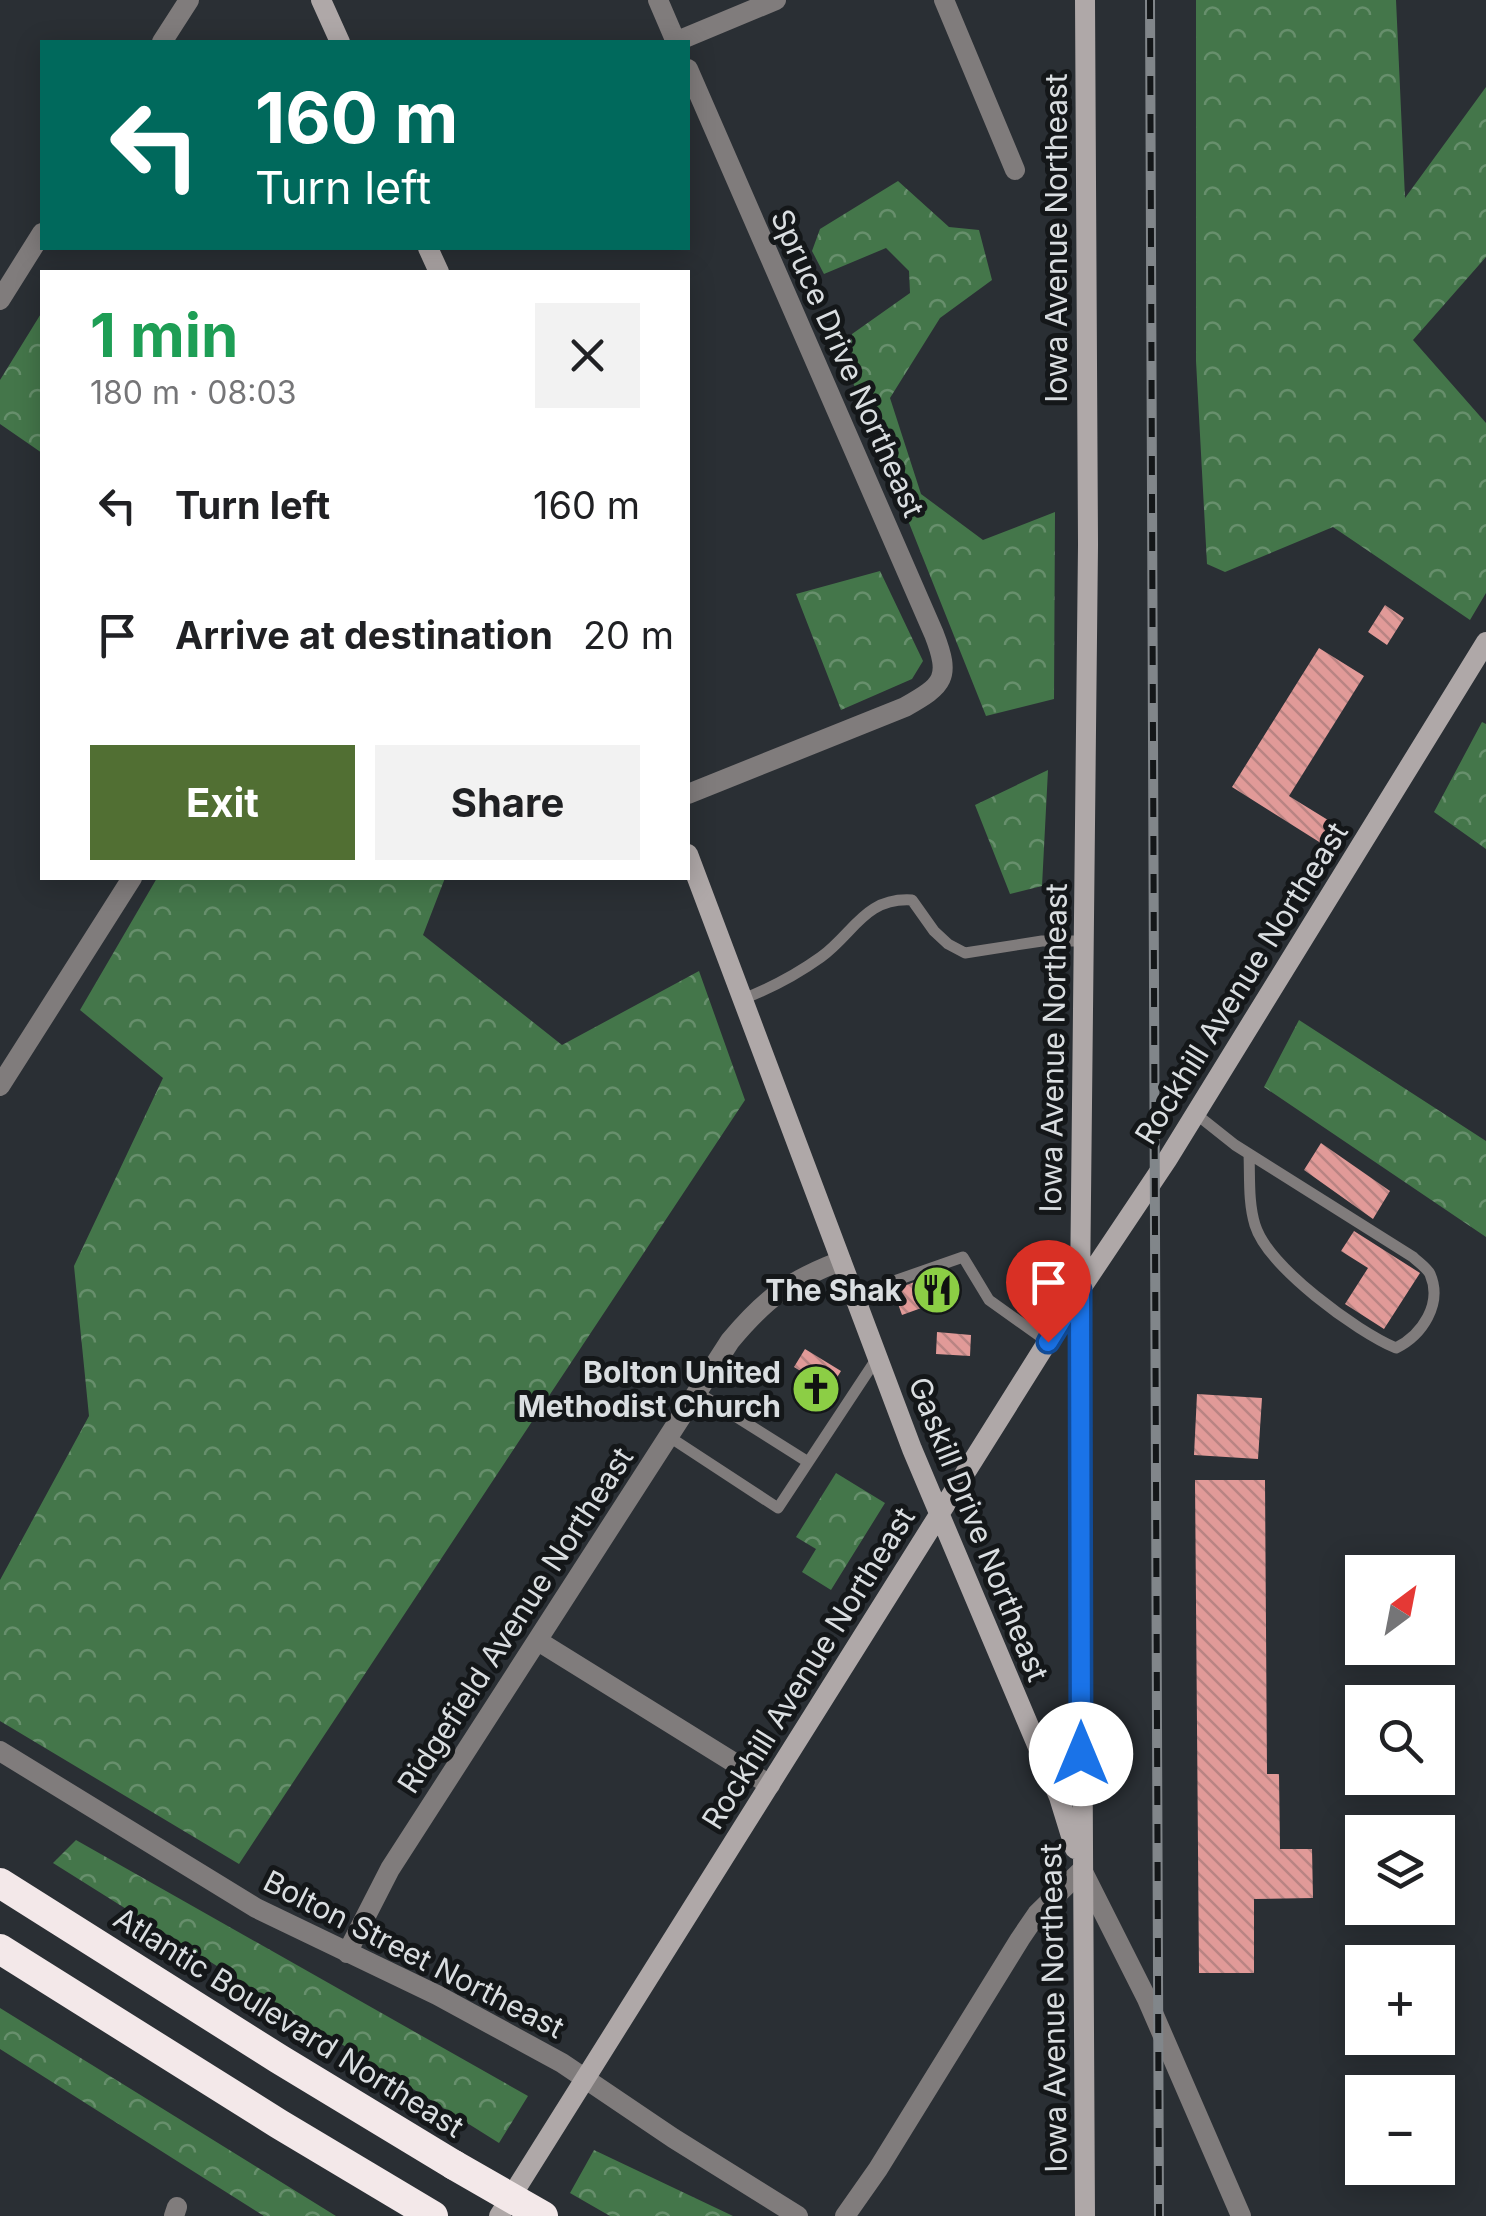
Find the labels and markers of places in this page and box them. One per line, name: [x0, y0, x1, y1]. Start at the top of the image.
pin: [1006, 1240, 1091, 1343]
restaurant icon: The Shak: [911, 1264, 963, 1316]
place label: The Shak: [765, 1272, 903, 1308]
place label: Bolton United Methodist Church: [518, 1354, 781, 1424]
church icon: Bolton United Methodist Church: [790, 1363, 842, 1415]

